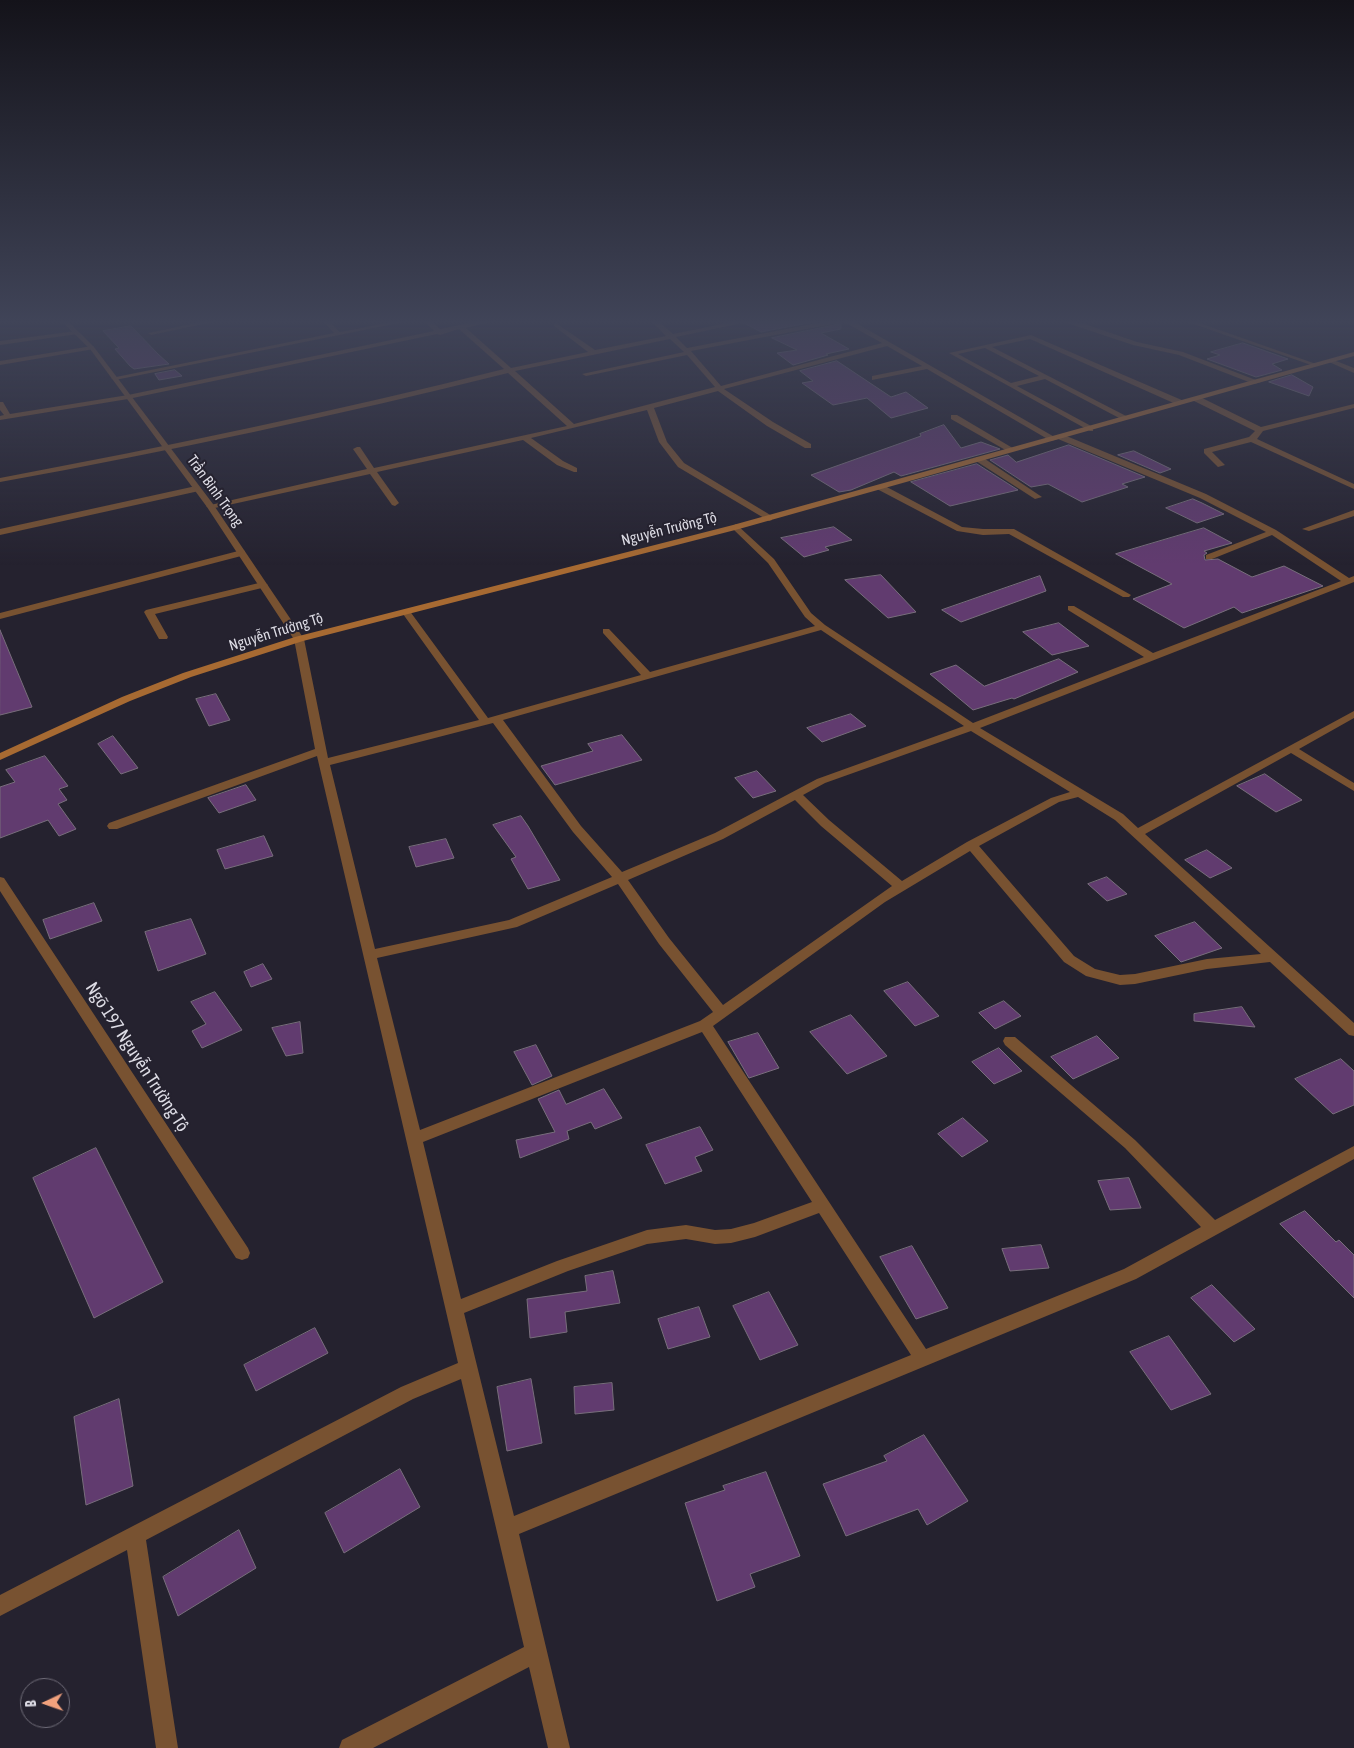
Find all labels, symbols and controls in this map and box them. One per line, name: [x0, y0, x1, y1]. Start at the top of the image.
street label: Trần Bình Trọng: [183, 452, 247, 530]
street label: Nguyễn Trường Tộ: [619, 508, 719, 550]
street label: Nguyễn Trường Tộ: [227, 609, 325, 655]
street label: Ngõ 197 Nguyễn Trường Tộ: [81, 978, 193, 1136]
north arrow: [20, 1678, 70, 1728]
text: B: [23, 1700, 39, 1707]

